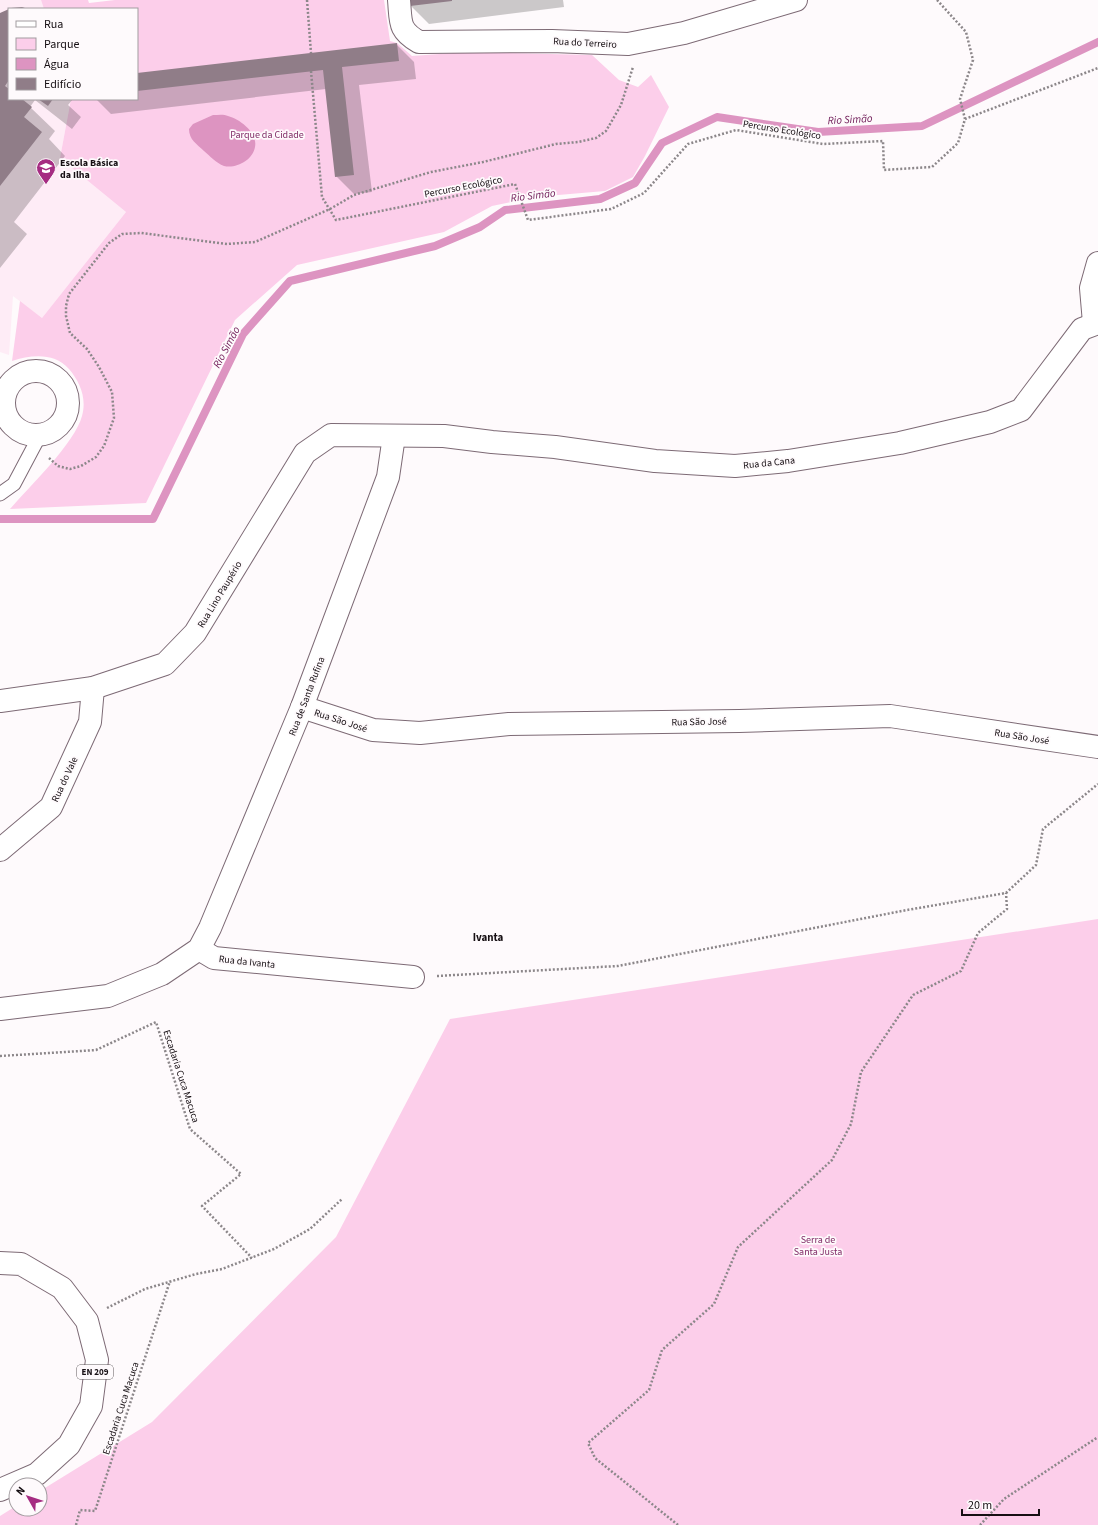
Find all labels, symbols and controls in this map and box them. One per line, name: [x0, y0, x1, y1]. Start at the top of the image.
legend: [8, 8, 138, 100]
text: Rua: [44, 16, 63, 33]
street label: Rua do Terreiro: [553, 34, 617, 52]
text: Parque: [44, 36, 80, 53]
text: Água: [44, 56, 69, 73]
text: Edifício: [44, 76, 81, 93]
water label: Rio Simão: [827, 111, 873, 128]
street label: Percurso Ecológico: [742, 117, 822, 143]
park label: Parque da Cidade: [230, 128, 304, 142]
place label: Escola Básica da Ilha: [60, 156, 118, 182]
school or university icon: Escola Básica da Ilha: [35, 157, 57, 185]
street label: Percurso Ecológico: [423, 173, 503, 201]
water label: Rio Simão: [510, 185, 557, 206]
water label: Rio Simão: [209, 324, 244, 371]
street label: Rua da Cana: [742, 453, 796, 473]
street label: Rua Lino Paupério: [194, 558, 245, 631]
street label: Rua de Santa Rufina: [285, 655, 328, 738]
street label: Rua São José: [312, 706, 369, 736]
street label: Rua São José: [671, 715, 727, 729]
street label: Rua São José: [993, 726, 1050, 748]
street label: Rua do Vale: [48, 754, 82, 804]
district label: Ivanta: [473, 930, 504, 945]
street label: Rua da Ivanta: [218, 952, 276, 972]
street label: Escadaria Cuca Macuca: [159, 1028, 203, 1125]
park label: Serra de Santa Justa: [794, 1233, 842, 1259]
street label: Escadaria Cuca Macuca: [99, 1360, 143, 1457]
road number: EN 209: [77, 1365, 113, 1379]
north arrow: [8, 1477, 48, 1517]
text: N: [12, 1483, 29, 1499]
scale bar: [962, 1491, 1039, 1517]
text: 20 m: [968, 1497, 992, 1514]

